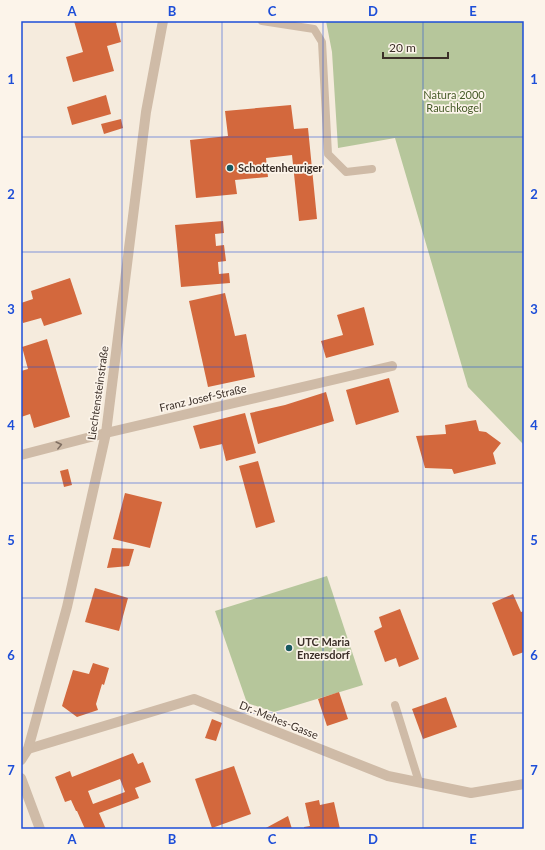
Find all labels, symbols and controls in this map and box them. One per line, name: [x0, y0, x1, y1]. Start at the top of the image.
text: A: [66, 3, 77, 19]
text: B: [168, 3, 177, 19]
text: C: [268, 3, 277, 19]
text: D: [368, 3, 378, 19]
text: E: [469, 3, 477, 19]
scale bar: [383, 34, 448, 60]
text: 20 m: [389, 40, 416, 55]
text: 1: [7, 71, 15, 87]
text: 1: [530, 71, 538, 87]
park label: Natura 2000 Rauchkogel: [423, 88, 485, 114]
place label: Schottenheuriger: [238, 161, 323, 174]
marker: Schottenheuriger: [225, 163, 235, 173]
text: 2: [7, 186, 15, 202]
text: 2: [530, 186, 538, 202]
text: 3: [7, 301, 15, 317]
text: 3: [530, 301, 538, 317]
street label: Liechtensteinstraße: [84, 345, 111, 441]
street label: Franz Josef-Straße: [158, 381, 248, 414]
text: 4: [7, 417, 15, 433]
text: 4: [530, 417, 538, 433]
one-way arrow: [55, 441, 62, 450]
text: 5: [7, 532, 15, 548]
text: 5: [530, 532, 538, 548]
place label: UTC Maria Enzersdorf: [297, 635, 350, 661]
marker: UTC Maria Enzersdorf: [284, 643, 294, 653]
text: 6: [7, 647, 15, 663]
text: 6: [530, 647, 538, 663]
street label: Dr.-Mehes-Gasse: [238, 698, 321, 741]
text: 7: [7, 762, 15, 778]
text: 7: [530, 762, 538, 778]
text: A: [66, 831, 77, 847]
text: B: [168, 831, 177, 847]
text: C: [268, 831, 277, 847]
text: D: [368, 831, 378, 847]
text: E: [469, 831, 477, 847]

